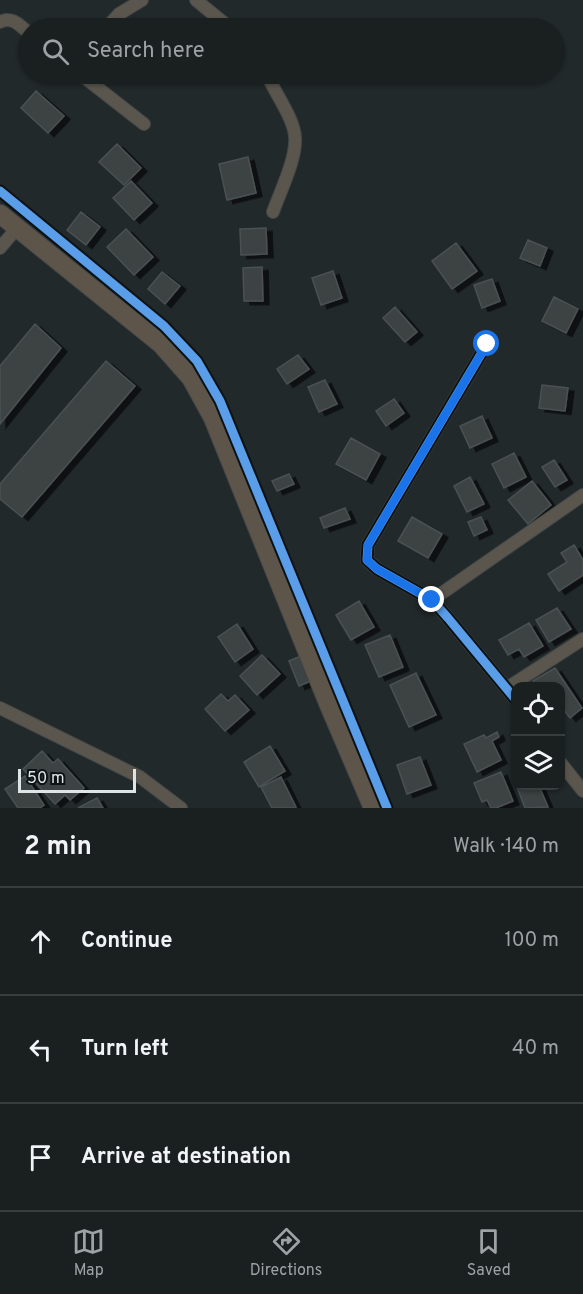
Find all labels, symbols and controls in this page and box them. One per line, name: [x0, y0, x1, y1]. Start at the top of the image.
search box: [18, 18, 565, 84]
icon: search: [39, 35, 72, 68]
text: Search here: [87, 38, 205, 65]
route start: [473, 330, 499, 356]
route end: [418, 586, 444, 612]
map controls: [511, 682, 565, 790]
button: locate: [511, 682, 565, 736]
button: layers: [511, 736, 565, 790]
scale bar: [18, 766, 136, 794]
text: 50 m: [27, 769, 65, 789]
text: 2 min: [24, 831, 92, 864]
text: Walk · 140 m: [453, 834, 559, 860]
icon: ahead: [24, 925, 57, 958]
text: Continue: [81, 928, 172, 955]
text: 100 m: [504, 928, 559, 954]
icon: left: [24, 1033, 57, 1066]
text: Turn left: [81, 1036, 169, 1063]
text: 40 m: [512, 1036, 559, 1062]
icon: arrive: [24, 1141, 57, 1174]
text: Arrive at destination: [81, 1144, 291, 1171]
tab: Map: [72, 1225, 105, 1281]
tab: Directions: [250, 1225, 322, 1281]
tab: Saved: [467, 1225, 511, 1281]

